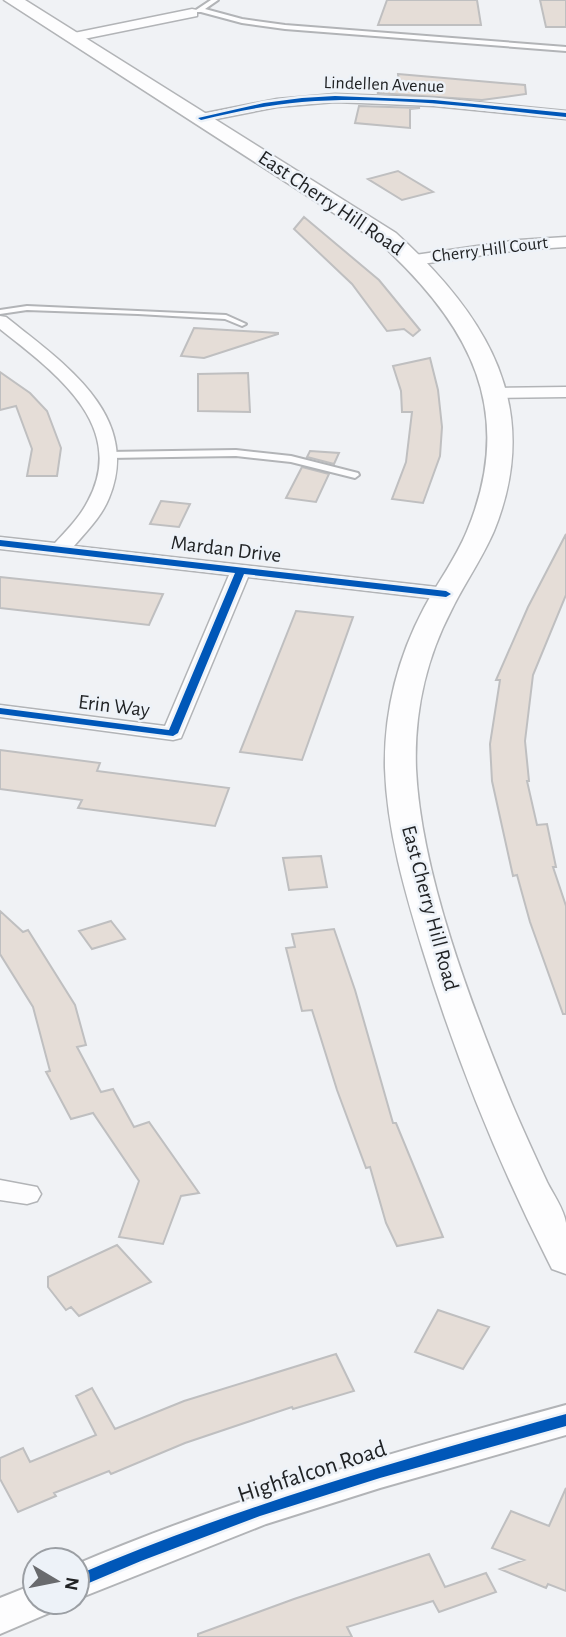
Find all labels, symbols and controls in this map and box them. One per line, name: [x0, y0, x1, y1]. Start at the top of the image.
street label: Lindellen Avenue: [323, 74, 445, 96]
street label: East Cherry Hill Road: [255, 147, 408, 259]
street label: Cherry Hill Court: [431, 234, 549, 266]
street label: Mardan Drive: [170, 532, 282, 566]
street label: Erin Way: [77, 691, 151, 721]
street label: East Cherry Hill Road: [398, 823, 462, 993]
street label: Highfalcon Road: [235, 1437, 389, 1507]
north arrow: [21, 1546, 91, 1616]
text: N: [61, 1576, 82, 1592]

